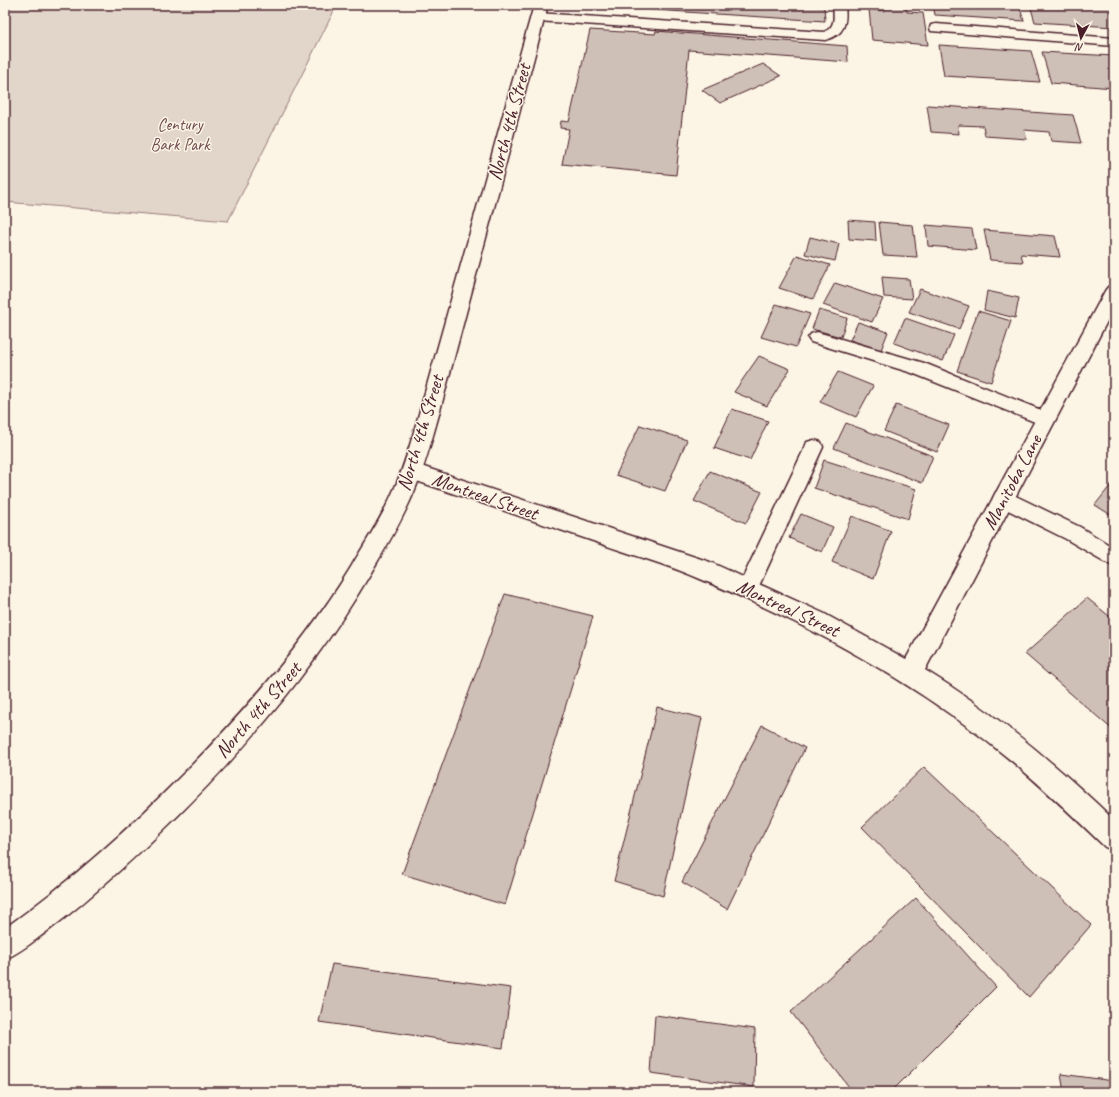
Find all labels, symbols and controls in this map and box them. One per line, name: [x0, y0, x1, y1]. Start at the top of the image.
north arrow: [1061, 18, 1101, 58]
text: N: [1073, 40, 1084, 55]
street label: North 4th Street: [481, 59, 537, 183]
park label: Century Bark Park: [151, 114, 211, 155]
street label: North 4th Street: [391, 370, 450, 494]
street label: Manitoba Lane: [977, 429, 1048, 534]
street label: Montreal Street: [429, 466, 543, 527]
street label: Montreal Street: [733, 573, 845, 644]
street label: North 4th Street: [209, 655, 308, 763]

